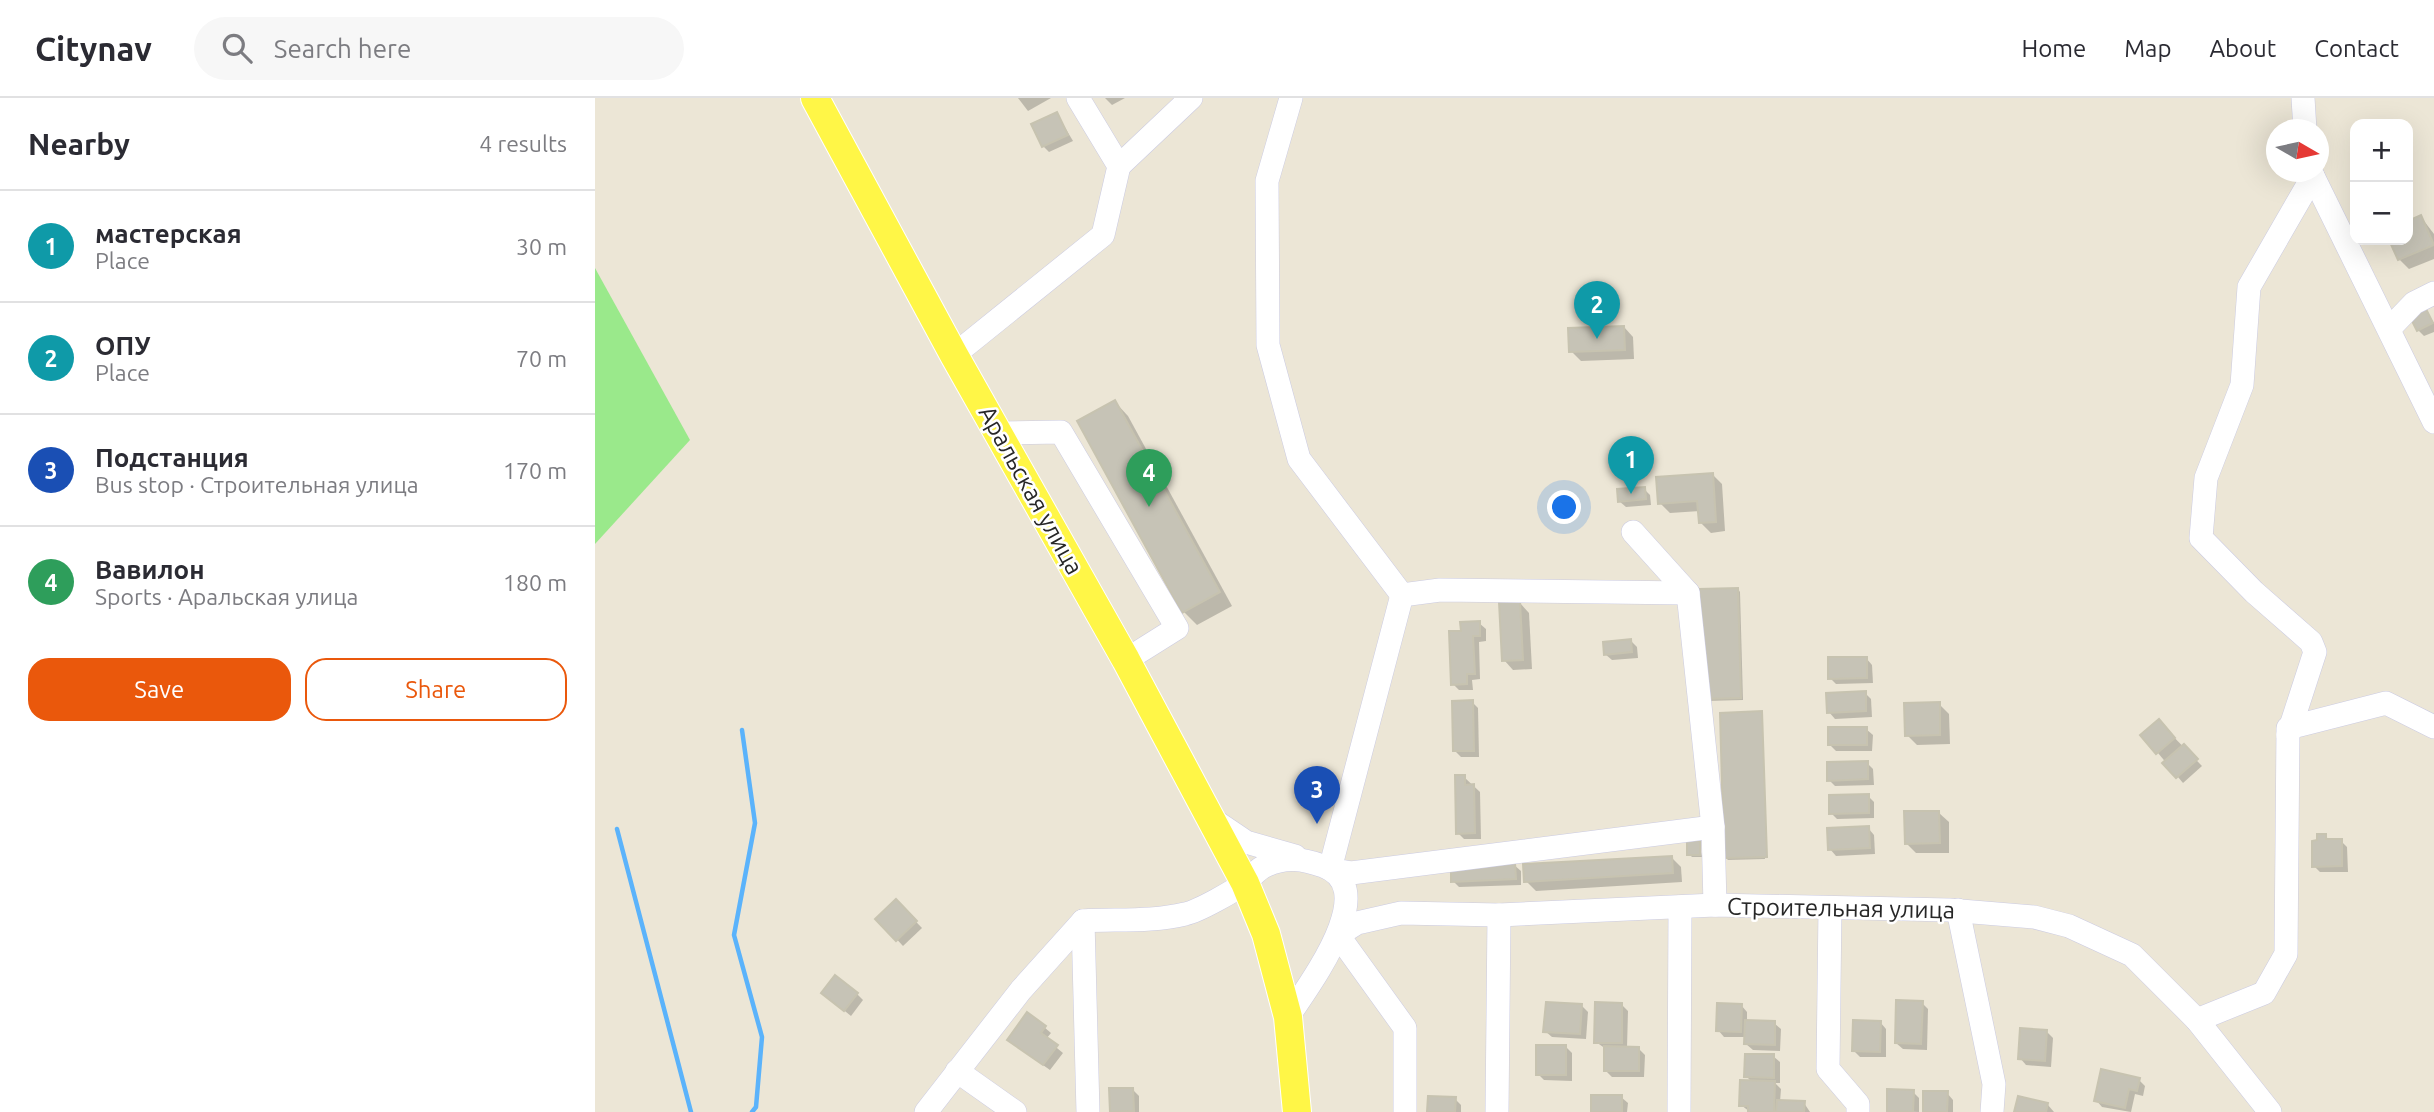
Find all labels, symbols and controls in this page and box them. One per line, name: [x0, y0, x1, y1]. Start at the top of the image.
search box: [194, 17, 684, 80]
icon: search: [218, 29, 256, 67]
text: Citynav: [35, 30, 152, 67]
text: Search here: [274, 34, 411, 63]
text: Home: [2021, 35, 2086, 62]
text: Map: [2124, 35, 2171, 62]
text: About: [2209, 35, 2276, 62]
text: Contact: [2314, 35, 2399, 62]
north arrow: [2266, 119, 2329, 182]
map controls: [2350, 119, 2413, 245]
button: +: [2350, 119, 2413, 182]
text: Nearby: [28, 127, 130, 161]
text: 4 results: [479, 131, 567, 156]
button: −: [2350, 182, 2413, 245]
text: мастерская: [95, 219, 242, 248]
text: 1: [45, 234, 57, 259]
text: 30 m: [516, 234, 567, 259]
text: Place: [95, 248, 150, 273]
pin: 2: [1574, 281, 1620, 339]
text: ОПУ: [95, 331, 151, 360]
text: 2: [45, 346, 57, 371]
text: 70 m: [516, 346, 567, 371]
text: Place: [95, 360, 150, 385]
street label: Аральская улица: [974, 401, 1088, 579]
pin: 1: [1608, 436, 1654, 494]
text: Подстанция: [95, 443, 249, 472]
pin: 4: [1126, 449, 1172, 507]
text: 3: [45, 458, 57, 483]
text: 170 m: [503, 458, 567, 483]
text: Bus stop · Строительная улица: [95, 472, 419, 497]
your location: [1547, 490, 1581, 524]
text: Вавилон: [95, 555, 205, 584]
text: 4: [45, 570, 57, 595]
text: 180 m: [503, 570, 567, 595]
text: Sports · Аральская улица: [95, 584, 358, 609]
button: Save: [28, 658, 291, 721]
button: Share: [305, 658, 567, 721]
pin: 3: [1294, 766, 1340, 824]
street label: Строительная улица: [1727, 893, 1955, 923]

